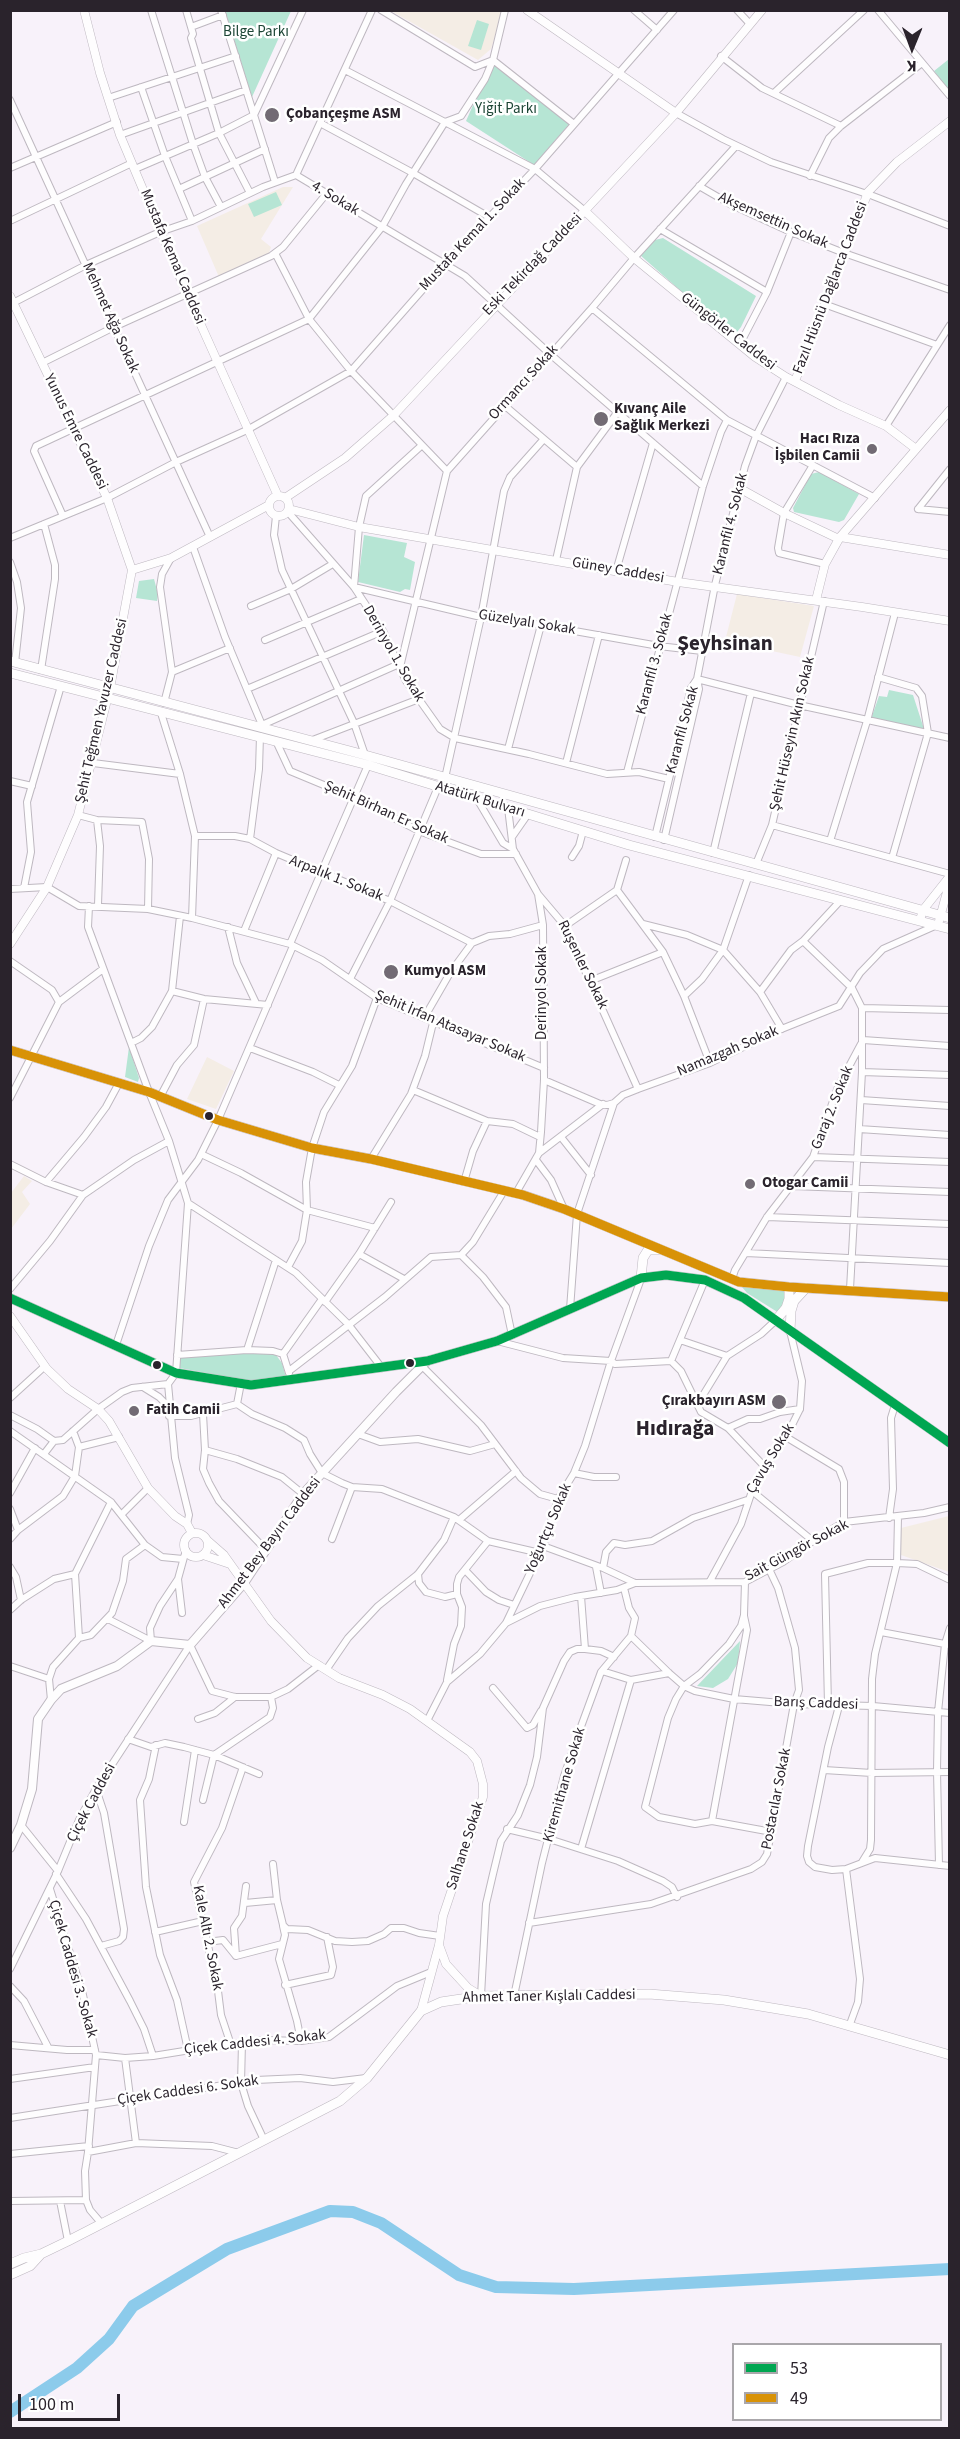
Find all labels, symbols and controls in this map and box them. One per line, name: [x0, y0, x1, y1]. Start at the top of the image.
north arrow: [882, 18, 942, 78]
park label: Bilge Parkı: [223, 24, 289, 42]
text: K: [907, 55, 917, 77]
park label: Yiğit Parkı: [475, 101, 537, 119]
marker: Çobançeşme ASM: [263, 106, 281, 124]
place label: Çobançeşme ASM: [286, 106, 401, 124]
street label: Mustafa Kemal 1. Sokak: [416, 175, 530, 295]
street label: 4. Sokak: [308, 178, 362, 220]
street label: Mustafa Kemal Caddesi: [135, 187, 209, 327]
street label: Akşemsettin Sokak: [715, 189, 831, 253]
street label: Fazıl Hüsnü Dağlarca Caddesi: [790, 199, 872, 377]
street label: Eski Tekirdağ Caddesi: [479, 210, 587, 320]
street label: Mehmet Ağa Sokak: [78, 260, 142, 376]
street label: Güngörler Caddesi: [677, 289, 779, 375]
street label: Ormancı Sokak: [485, 342, 563, 424]
street label: Yunus Emre Caddesi: [39, 371, 111, 493]
place label: Kıvanç Aile Sağlık Merkezi: [614, 401, 710, 436]
marker: Kıvanç Aile Sağlık Merkezi: [592, 410, 610, 428]
place label: Hacı Rıza İşbilen Camii: [775, 431, 860, 466]
marker: Hacı Rıza İşbilen Camii: [865, 442, 879, 456]
street label: Karanfil 4. Sokak: [710, 471, 752, 577]
street label: Güney Caddesi: [570, 554, 666, 588]
street label: Derinyol 1. Sokak: [358, 603, 428, 705]
street label: Güzelyalı Sokak: [477, 606, 577, 640]
street label: Karanfil 3. Sokak: [633, 611, 677, 717]
street label: Şehit Teğmen Yavuzer Caddesi: [72, 617, 132, 805]
district label: Şeyhsinan: [677, 632, 773, 658]
street label: Şehit Hüseyin Akın Sokak: [766, 655, 820, 813]
street label: Karanfil Sokak: [663, 684, 703, 776]
street label: Şehit Birhan Er Sokak: [321, 777, 451, 849]
street label: Atatürk Bulvarı: [433, 778, 527, 822]
street label: Arpalık 1. Sokak: [286, 852, 386, 906]
street label: Ruşenler Sokak: [553, 918, 611, 1012]
street label: Derinyol Sokak: [534, 946, 552, 1040]
marker: Kumyol ASM: [382, 963, 400, 981]
place label: Kumyol ASM: [404, 963, 486, 981]
street label: Şehit İrfan Atasayar Sokak: [372, 987, 528, 1067]
street label: Namazgah Sokak: [675, 1023, 781, 1081]
street label: Garaj 2. Sokak: [808, 1064, 858, 1152]
unlabelled marker: [203, 1110, 215, 1122]
place label: Otogar Camii: [762, 1175, 848, 1193]
marker: Otogar Camii: [743, 1177, 757, 1191]
unlabelled marker: [404, 1357, 416, 1369]
unlabelled marker: [151, 1359, 163, 1371]
place label: Çırakbayırı ASM: [662, 1393, 766, 1411]
marker: Çırakbayırı ASM: [770, 1393, 788, 1411]
place label: Fatih Camii: [146, 1402, 220, 1420]
marker: Fatih Camii: [127, 1404, 141, 1418]
district label: Hıdırağa: [636, 1417, 714, 1443]
street label: Çavuş Sokak: [743, 1421, 799, 1497]
street label: Ahmet Bey Bayırı Caddesi: [215, 1474, 325, 1612]
street label: Yoğurtçu Sokak: [522, 1481, 576, 1577]
street label: Sait Güngör Sokak: [742, 1516, 852, 1586]
street label: Barış Caddesi: [773, 1694, 859, 1714]
street label: Kiremithane Sokak: [540, 1725, 590, 1845]
street label: Postacılar Sokak: [758, 1747, 796, 1851]
street label: Çiçek Caddesi: [64, 1760, 120, 1846]
street label: Salhane Sokak: [443, 1799, 489, 1893]
street label: Kale Altı 2. Sokak: [188, 1884, 226, 1992]
street label: Çiçek Caddesi 3. Sokak: [44, 1898, 100, 2040]
street label: Ahmet Taner Kışlalı Caddesi: [462, 1986, 636, 2008]
street label: Çiçek Caddesi 4. Sokak: [183, 2027, 327, 2059]
street label: Çiçek Caddesi 6. Sokak: [116, 2072, 260, 2110]
legend: [732, 2343, 942, 2421]
text: 53: [790, 2356, 808, 2381]
scale bar: [21, 2382, 123, 2420]
text: 49: [790, 2386, 808, 2411]
text: 100 m: [29, 2392, 74, 2417]

